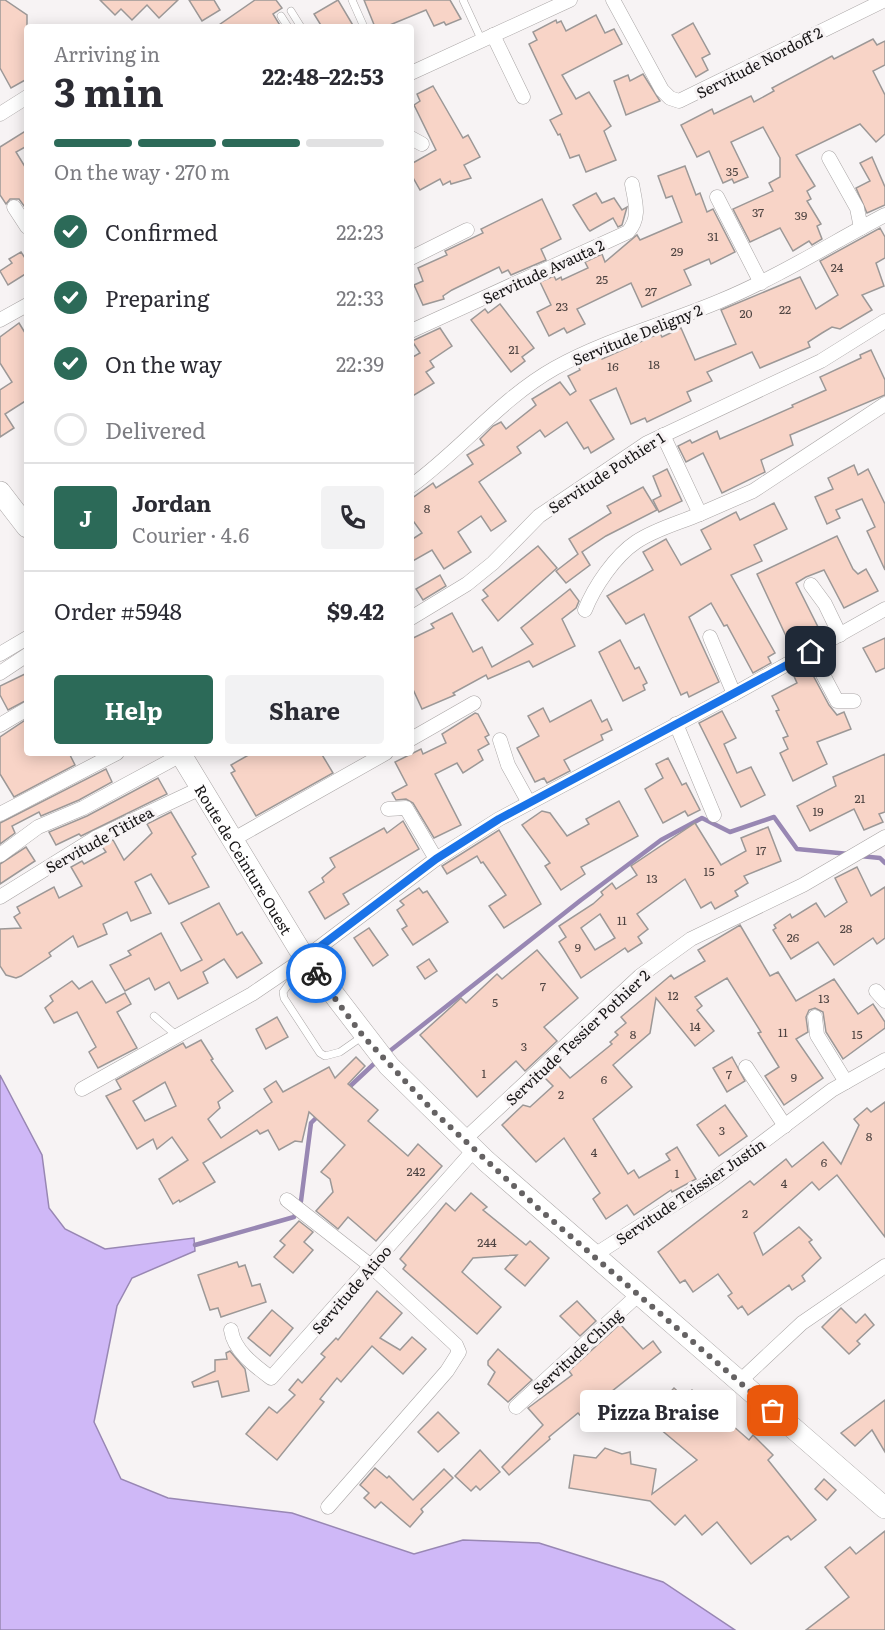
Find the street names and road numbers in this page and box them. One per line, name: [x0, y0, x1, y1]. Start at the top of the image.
street label: Servitude Nordoff 2: [692, 20, 826, 104]
street label: Servitude Avauta 2: [478, 232, 608, 309]
street label: Servitude Deligny 2: [569, 297, 706, 371]
street label: Servitude Pothier 1: [543, 426, 669, 518]
street label: Route de Ceinture Ouest: [190, 779, 299, 939]
street label: Servitude Tititea: [41, 799, 158, 878]
street label: Servitude Tessier Pothier 2: [501, 966, 653, 1108]
street label: Servitude Teissier Justin: [610, 1132, 770, 1250]
street label: Servitude Atioo: [306, 1239, 396, 1339]
street label: Servitude Ching: [527, 1303, 628, 1399]

